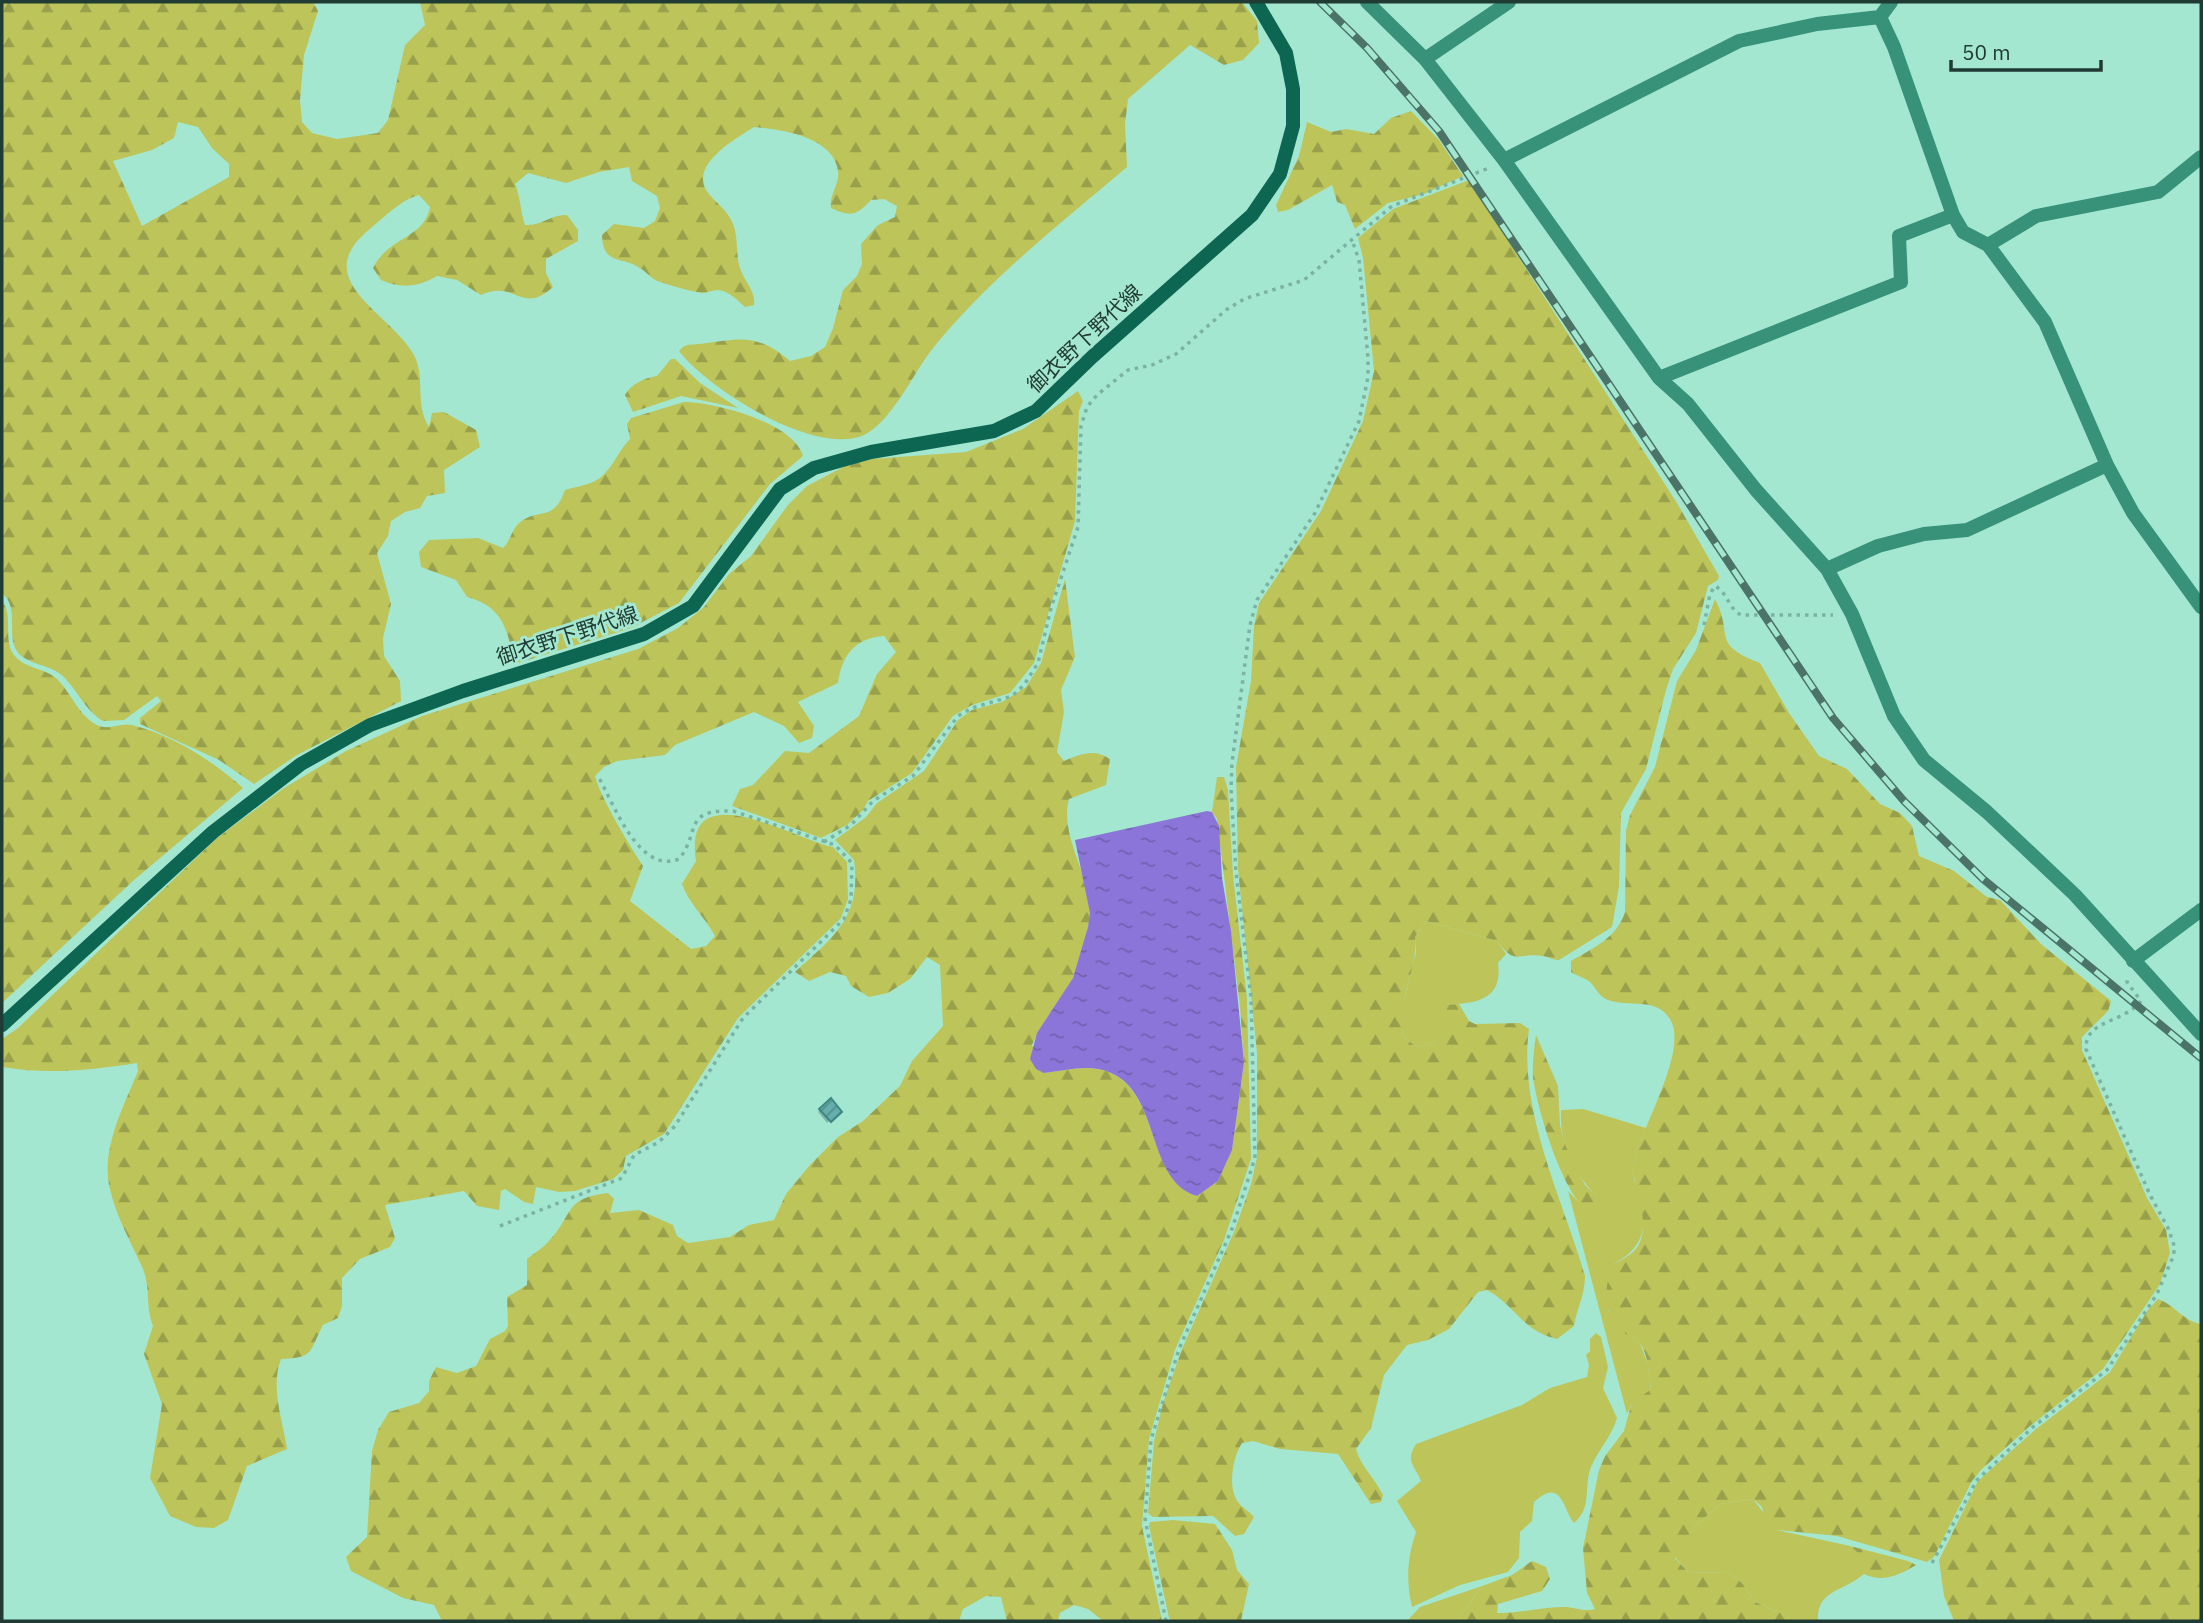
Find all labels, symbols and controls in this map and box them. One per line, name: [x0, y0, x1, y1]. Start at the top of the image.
scale bar: [1951, 28, 2102, 72]
text: 50 m: [1962, 38, 2011, 66]
street label: 御衣野下野代線: [1021, 278, 1147, 398]
street label: 御衣野下野代線: [493, 599, 641, 671]

